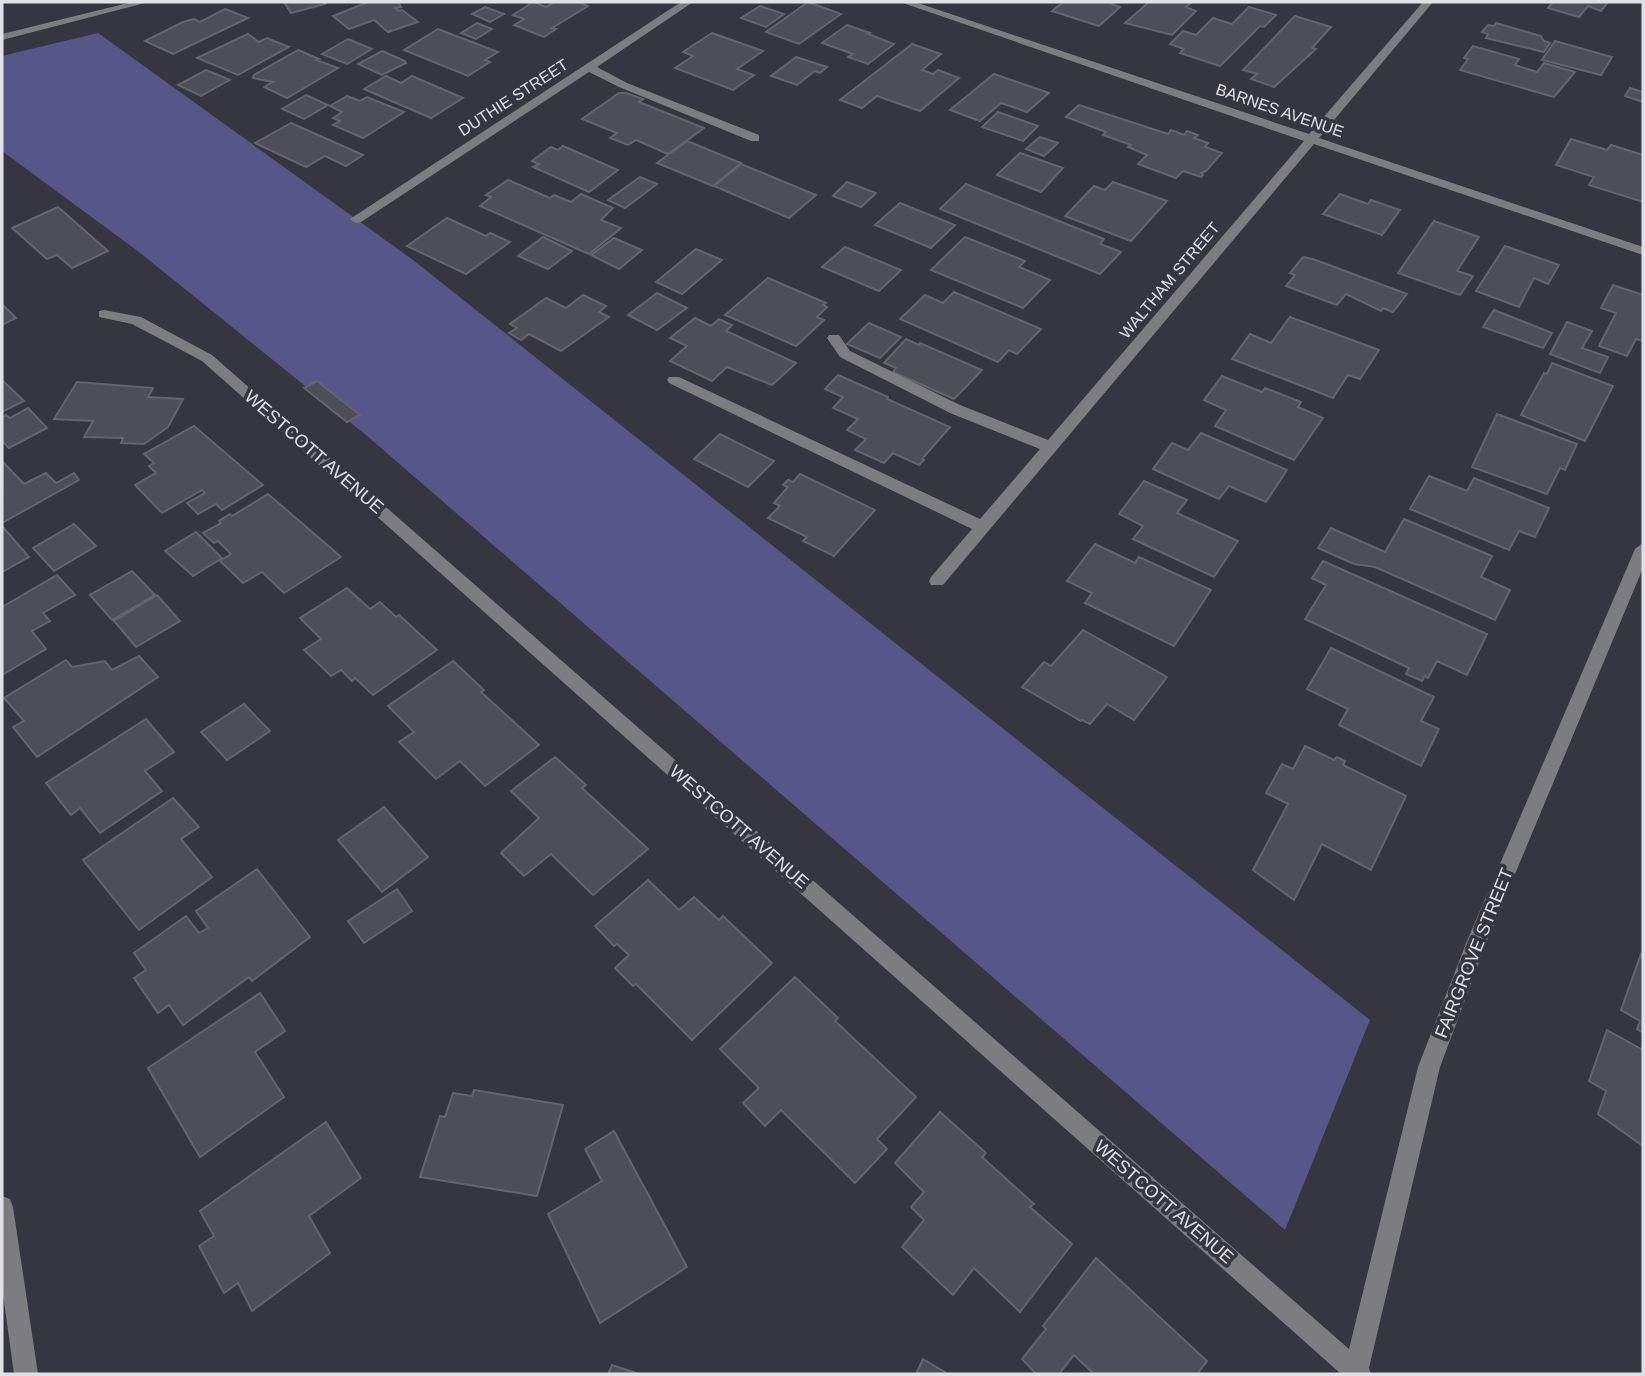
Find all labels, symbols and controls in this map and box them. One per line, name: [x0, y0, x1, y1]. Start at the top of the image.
street label: DUTHIE STREET: [455, 56, 571, 139]
street label: BARNES AVENUE: [1214, 81, 1346, 140]
street label: WALTHAM STREET: [1116, 219, 1223, 342]
street label: WESTCOTT AVENUE: [241, 386, 387, 518]
street label: WESTCOTT AVENUE: [666, 761, 812, 893]
street label: FAIRGROVE STREET: [1431, 865, 1517, 1041]
street label: WESTCOTT AVENUE: [1091, 1136, 1237, 1268]

